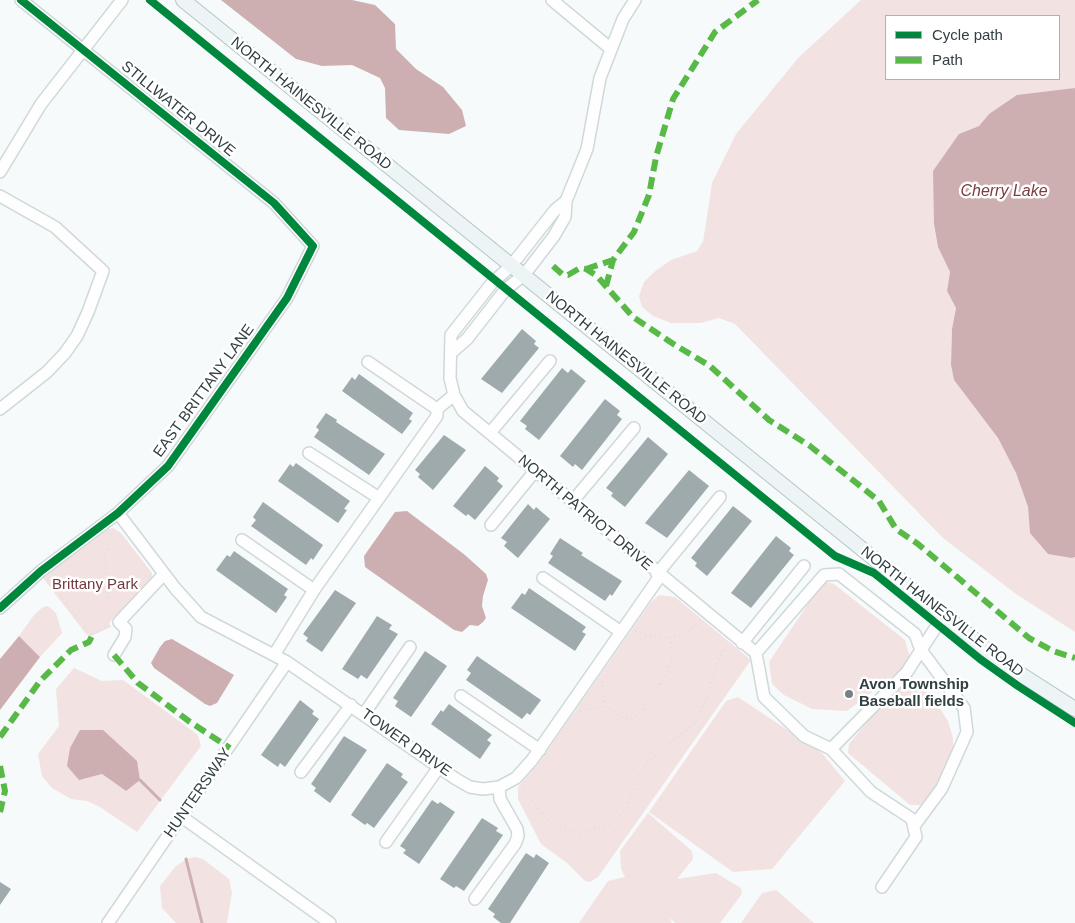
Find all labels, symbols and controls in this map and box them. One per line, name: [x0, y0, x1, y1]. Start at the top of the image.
legend: [885, 15, 1060, 80]
text: Cycle path: [932, 26, 1003, 43]
street label: NORTH HAINESVILLE ROAD: [227, 34, 395, 174]
text: Path: [932, 51, 963, 68]
street label: STILLWATER DRIVE: [117, 58, 239, 160]
water label: Cherry Lake: [960, 182, 1048, 202]
street label: NORTH HAINESVILLE ROAD: [542, 288, 710, 428]
street label: EAST BRITTANY LANE: [150, 321, 258, 461]
street label: NORTH PATRIOT DRIVE: [514, 451, 656, 575]
street label: NORTH HAINESVILLE ROAD: [857, 543, 1027, 681]
park label: Brittany Park: [52, 576, 138, 594]
place label: Avon Township Baseball fields: [859, 676, 969, 711]
marker: Avon Township Baseball fields: [843, 688, 855, 700]
street label: TOWER DRIVE: [358, 705, 454, 781]
street label: HUNTERSWAY: [161, 745, 235, 841]

